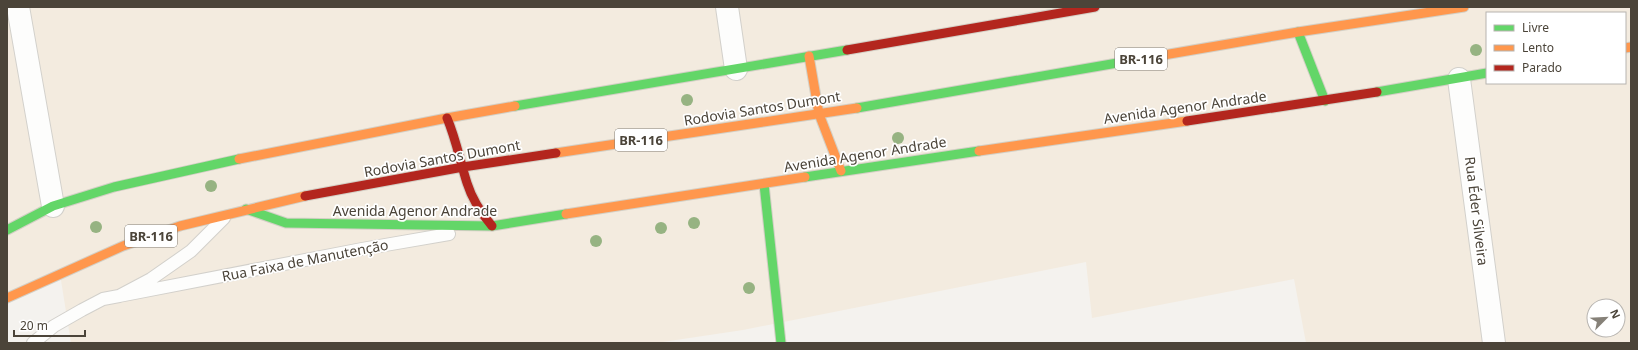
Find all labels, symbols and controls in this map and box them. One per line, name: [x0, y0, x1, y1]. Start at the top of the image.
legend: [1486, 12, 1626, 84]
text: Livre: [1522, 19, 1549, 36]
text: Lento: [1522, 39, 1554, 56]
road number: BR-116: [1115, 48, 1167, 70]
text: Parado: [1522, 59, 1562, 76]
street label: Rodovia Santos Dumont: [682, 86, 842, 130]
street label: Avenida Agenor Andrade: [1102, 86, 1268, 128]
road number: BR-116: [615, 129, 667, 151]
street label: Avenida Agenor Andrade: [782, 132, 948, 176]
street label: Rodovia Santos Dumont: [362, 135, 522, 181]
street label: Rua Éder Silveira: [1461, 156, 1493, 266]
street label: Avenida Agenor Andrade: [333, 201, 497, 220]
road number: BR-116: [125, 225, 177, 247]
street label: Rua Faixa de Manutenção: [220, 235, 390, 285]
north arrow: [1586, 298, 1626, 338]
text: N: [1607, 307, 1624, 321]
scale bar: [14, 312, 85, 338]
text: 20 m: [20, 317, 48, 334]

